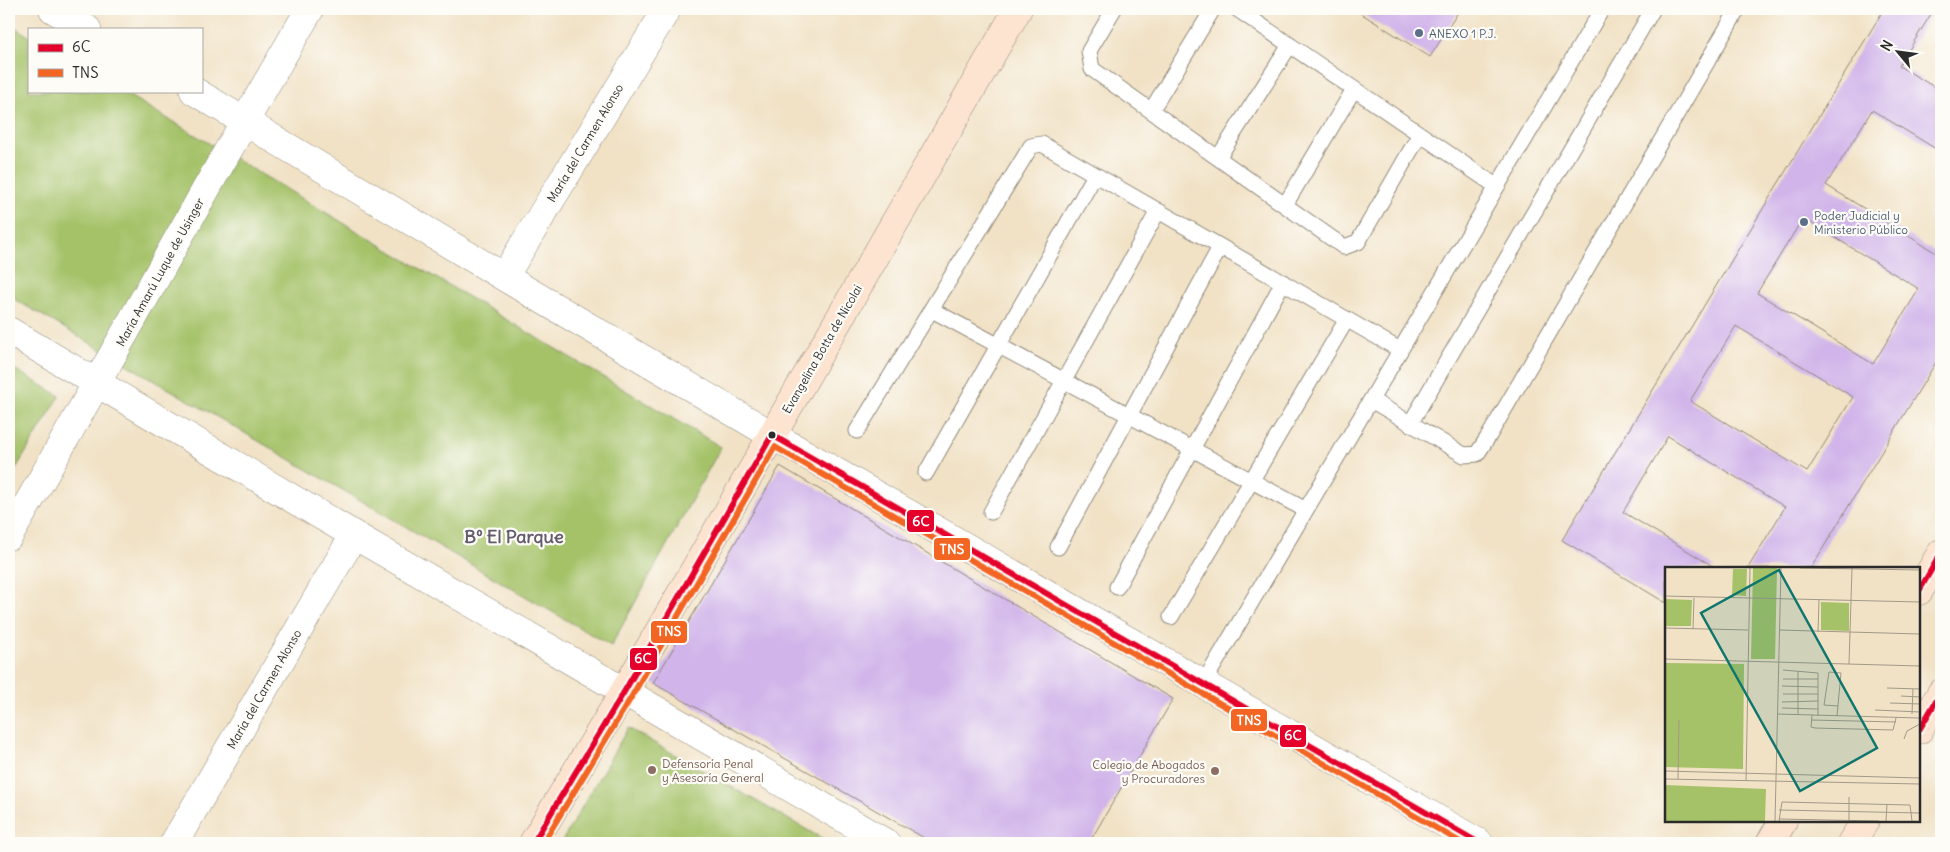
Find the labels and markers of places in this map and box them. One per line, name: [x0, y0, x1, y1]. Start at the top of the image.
place label: ANEXO 1 P.J.: [1429, 26, 1496, 41]
marker: ANEXO 1 P.J.: [1413, 27, 1425, 39]
place label: Poder Judicial y Ministerio Público: [1814, 208, 1908, 237]
marker: Poder Judicial y Ministerio Público: [1798, 216, 1810, 228]
unlabelled marker: [767, 430, 777, 440]
place label: Defensoría Penal y Asesoría General: [662, 756, 764, 785]
place label: Colegio de Abogados y Procuradores: [1092, 757, 1205, 786]
marker: Defensoría Penal y Asesoría General: [646, 764, 658, 776]
marker: Colegio de Abogados y Procuradores: [1209, 765, 1221, 777]

